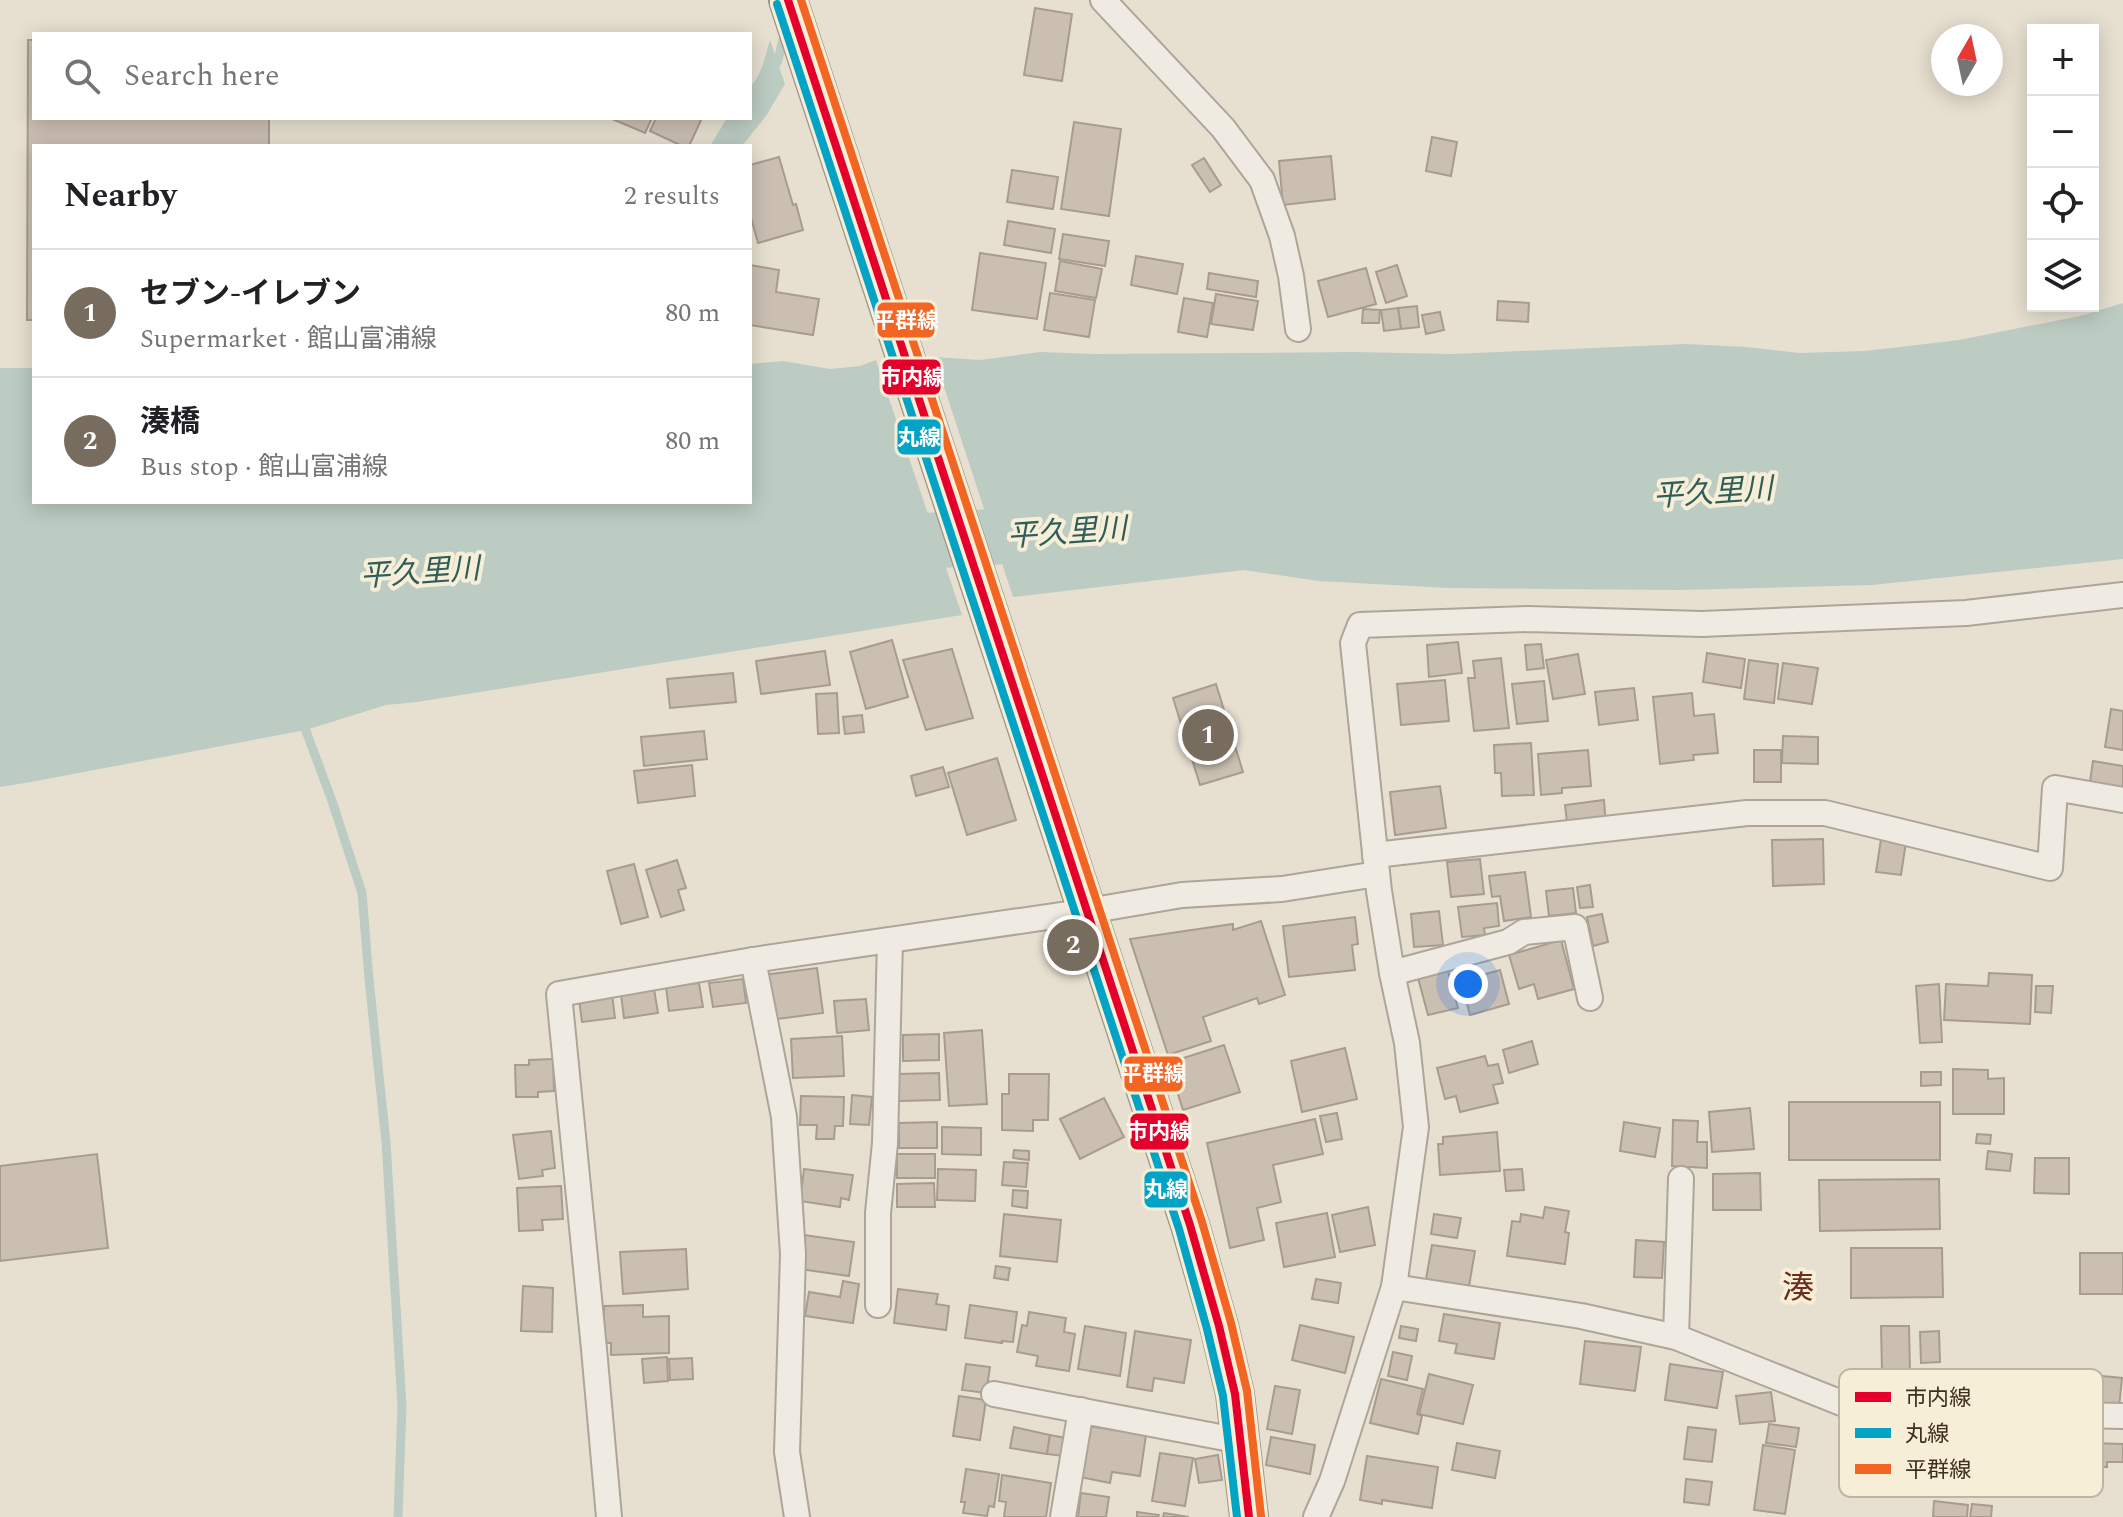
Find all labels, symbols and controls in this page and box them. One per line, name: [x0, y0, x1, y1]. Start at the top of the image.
north arrow: [1931, 24, 2003, 96]
map controls: [2027, 24, 2099, 312]
button: +: [2027, 24, 2099, 96]
search box: [32, 32, 752, 120]
text: Search here: [124, 53, 280, 99]
icon: search: [60, 54, 104, 98]
button: −: [2027, 96, 2099, 168]
button: locate: [2027, 168, 2099, 240]
text: Nearby: [64, 170, 177, 222]
text: 2 results: [624, 176, 720, 216]
button: layers: [2027, 240, 2099, 312]
text: セブン-イレブン: [140, 271, 361, 317]
text: 1: [83, 293, 97, 333]
text: 80 m: [665, 293, 720, 333]
line badge: 平群線: [876, 301, 936, 339]
text: 平群線: [873, 305, 939, 338]
text: Supermarket · 館山富浦線: [140, 319, 437, 359]
line badge: 市内線: [881, 358, 942, 396]
text: 市内線: [879, 362, 945, 395]
text: 湊橋: [140, 399, 200, 445]
line badge: 丸線: [896, 418, 942, 456]
text: 2: [83, 421, 97, 461]
text: 80 m: [665, 421, 720, 461]
text: 丸線: [897, 422, 941, 455]
text: Bus stop · 館山富浦線: [140, 447, 388, 487]
water label: 平久里川: [1652, 466, 1778, 520]
water label: 平久里川: [1006, 506, 1132, 560]
water label: 平久里川: [359, 546, 485, 600]
pin: 1: [1182, 705, 1234, 765]
pin: 2: [1047, 915, 1099, 975]
your location: [1448, 964, 1488, 1004]
line badge: 平群線: [1123, 1055, 1184, 1093]
text: 平群線: [1120, 1058, 1186, 1091]
line badge: 市内線: [1129, 1112, 1190, 1151]
text: 市内線: [1126, 1116, 1192, 1149]
line badge: 丸線: [1143, 1170, 1189, 1209]
text: 丸線: [1144, 1174, 1188, 1207]
district label: 湊: [1782, 1264, 1814, 1313]
legend: [1839, 1369, 2103, 1497]
text: 市内線: [1905, 1382, 1971, 1415]
text: 丸線: [1905, 1418, 1949, 1451]
text: 平群線: [1905, 1454, 1971, 1487]

